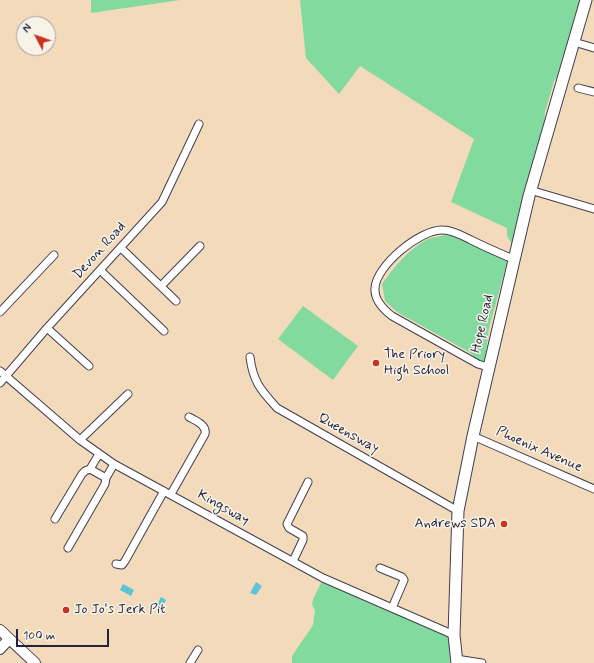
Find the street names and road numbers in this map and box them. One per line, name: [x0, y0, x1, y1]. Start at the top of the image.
street label: Devon Road: [70, 219, 130, 283]
street label: Hope Road: [468, 293, 498, 355]
street label: Queensway: [315, 410, 381, 458]
street label: Phoenix Avenue: [493, 423, 585, 477]
street label: Kingsway: [194, 487, 252, 529]

